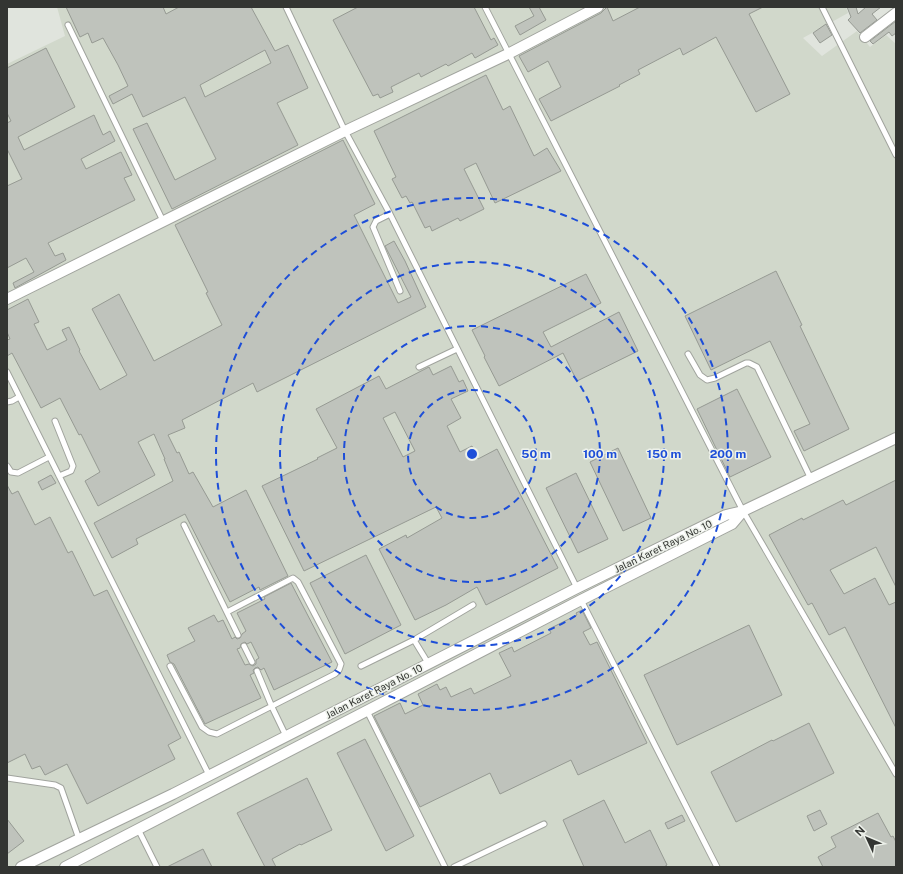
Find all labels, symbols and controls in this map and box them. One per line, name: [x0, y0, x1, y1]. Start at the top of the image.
centre of rings: [465, 447, 479, 461]
text: 50 m: [521, 447, 551, 461]
text: 100 m: [583, 447, 617, 461]
text: 150 m: [647, 447, 681, 461]
text: 200 m: [710, 447, 746, 461]
street label: Jalan Karet Raya No. 10: [612, 517, 714, 575]
street label: Jalan Karet Raya No. 10: [324, 661, 424, 721]
north arrow: [847, 818, 887, 858]
text: N: [853, 824, 867, 838]

